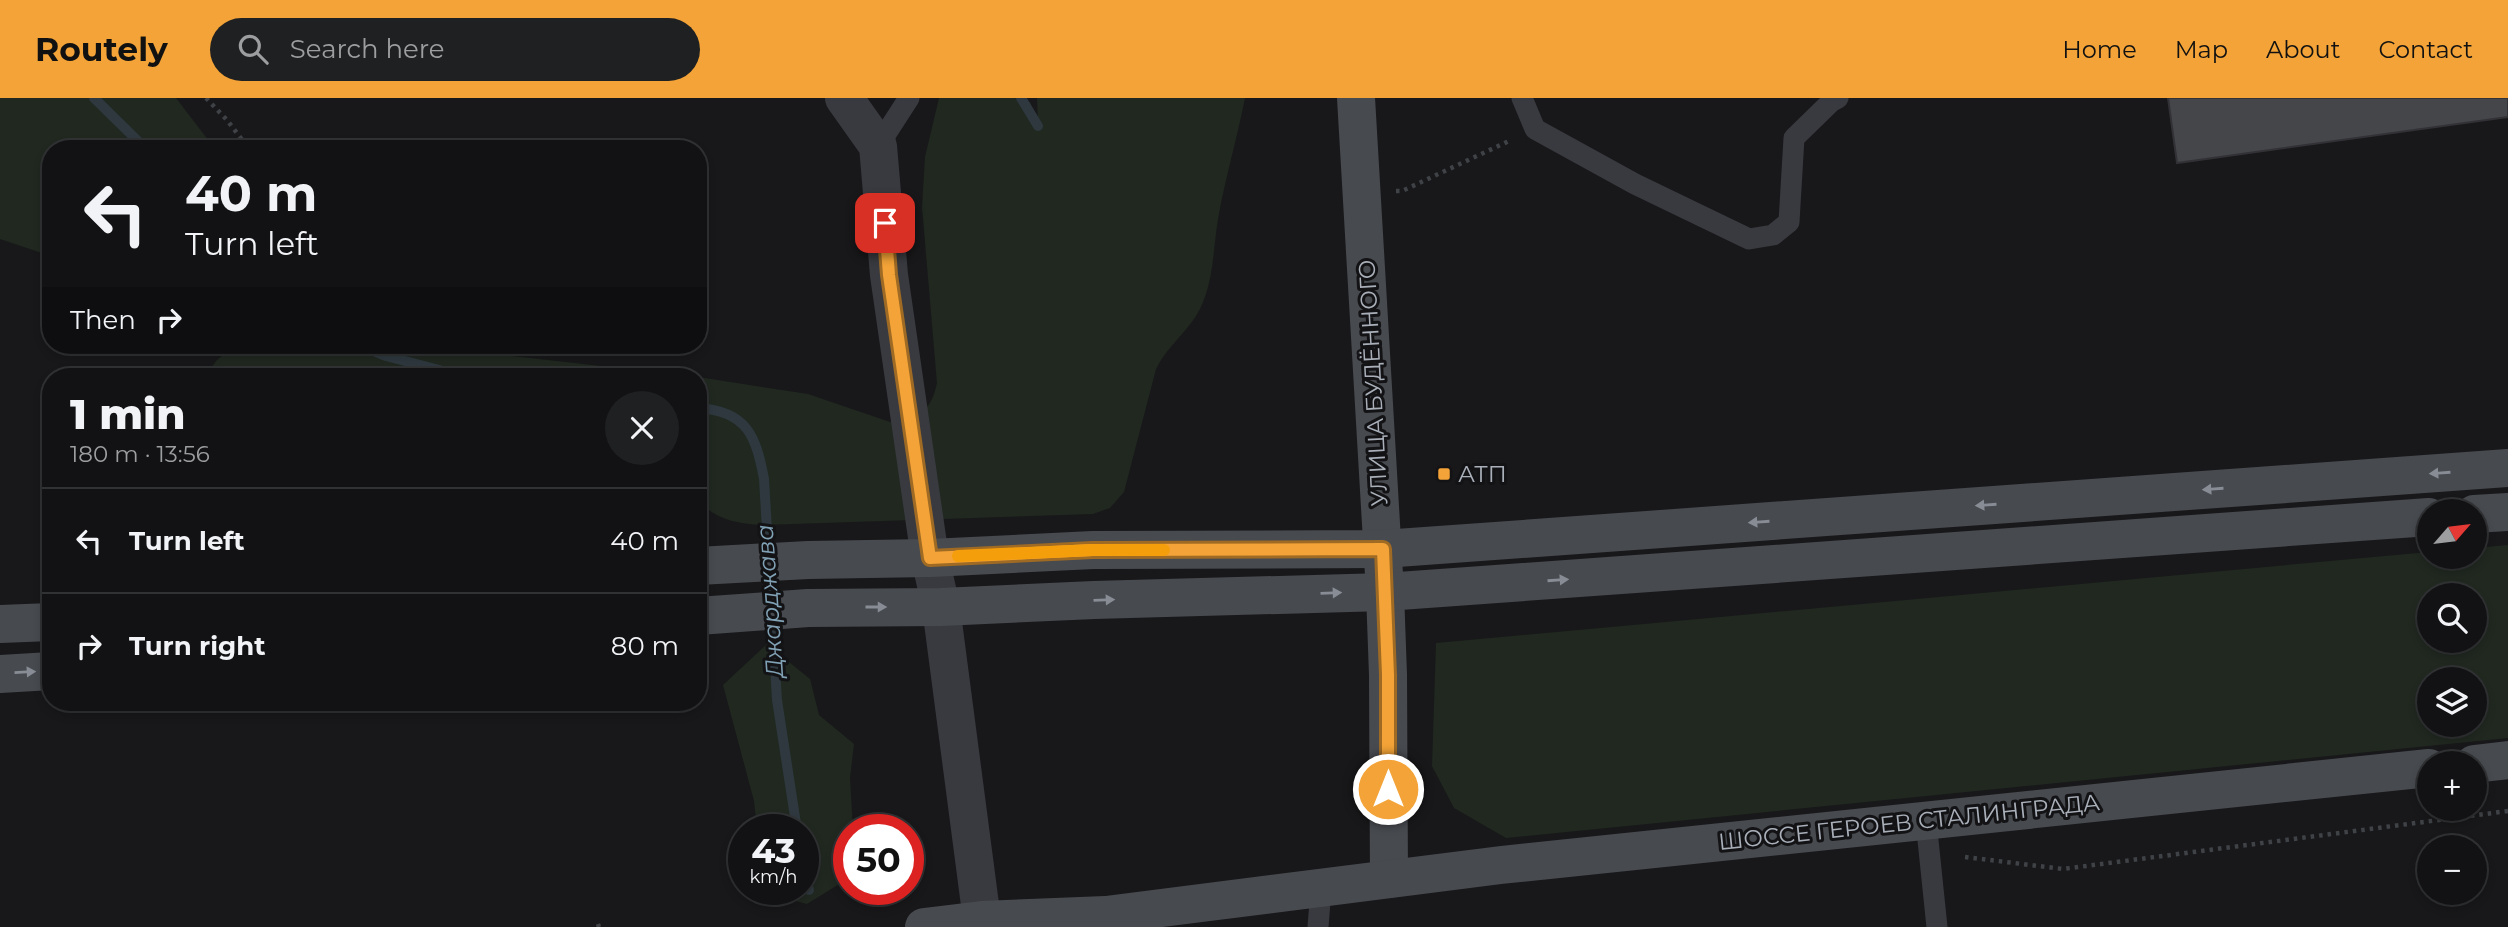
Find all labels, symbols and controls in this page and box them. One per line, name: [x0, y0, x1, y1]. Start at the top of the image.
search box: [210, 18, 700, 81]
text: Routely: [35, 29, 168, 69]
icon: search: [234, 30, 272, 68]
text: Search here: [290, 33, 445, 65]
text: Home: [2062, 35, 2137, 64]
text: Map: [2175, 35, 2228, 64]
text: About: [2266, 35, 2340, 64]
text: Contact: [2378, 35, 2473, 64]
text: 40 m: [185, 164, 317, 223]
icon: left: [70, 168, 161, 259]
pin: [855, 193, 915, 253]
icon: arrive: [866, 204, 904, 242]
text: Turn left: [185, 224, 319, 263]
street label: УЛИЦА БУДЁННОГО: [1353, 259, 1393, 507]
icon: right: [150, 301, 188, 339]
text: Then: [70, 304, 136, 336]
text: 1 min: [70, 388, 186, 440]
button: close: [605, 391, 679, 465]
text: 180 m · 13:56: [70, 440, 210, 468]
place label: АТП: [1458, 460, 1507, 488]
marker: АТП: [1436, 466, 1452, 482]
one-way arrow: [2429, 468, 2451, 479]
one-way arrow: [2202, 484, 2224, 495]
north arrow: [2417, 499, 2487, 569]
map controls: [2417, 499, 2487, 905]
one-way arrow: [1975, 500, 1997, 511]
one-way arrow: [1748, 517, 1770, 528]
icon: left: [70, 522, 108, 560]
water label: Джарджава: [750, 523, 789, 681]
text: Turn left: [129, 525, 245, 557]
text: 40 m: [610, 525, 679, 557]
one-way arrow: [1547, 574, 1569, 585]
button: search: [2417, 583, 2487, 653]
one-way arrow: [1320, 588, 1342, 599]
one-way arrow: [1093, 594, 1115, 606]
one-way arrow: [866, 601, 888, 613]
icon: right: [70, 627, 108, 665]
text: Turn right: [129, 630, 265, 662]
text: 80 m: [611, 630, 679, 662]
one-way arrow: [15, 667, 37, 678]
button: layers: [2417, 667, 2487, 737]
button: +: [2417, 751, 2487, 821]
position arrow: [1351, 752, 1425, 826]
street label: ШОССЕ ГЕРОЕВ СТАЛИНГРАДА: [1717, 788, 2101, 856]
speed limit sign: 50: [833, 814, 924, 905]
text: 43: [751, 829, 796, 872]
button: −: [2417, 835, 2487, 905]
text: km/h: [749, 866, 798, 888]

